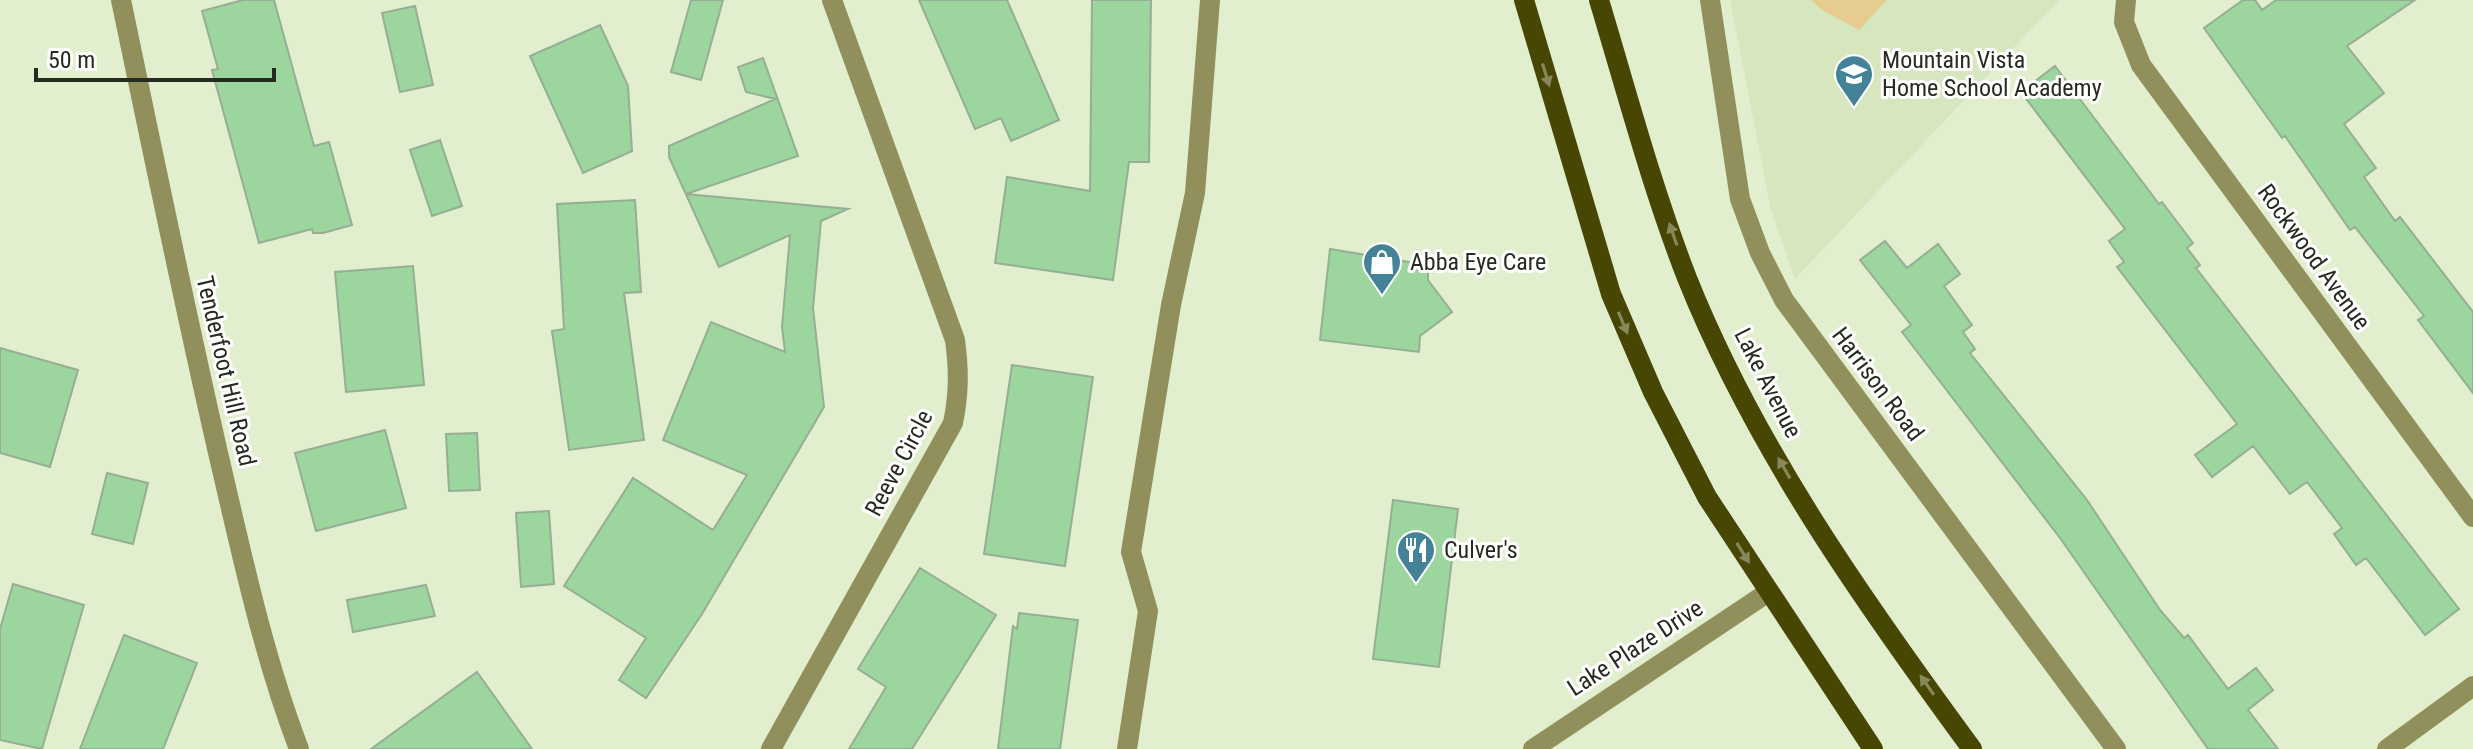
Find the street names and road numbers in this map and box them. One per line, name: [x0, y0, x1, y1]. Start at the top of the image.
street label: Rockwood Avenue: [2252, 179, 2376, 335]
street label: Tenderfoot Hill Road: [191, 273, 261, 469]
street label: Harrison Road: [1826, 322, 1930, 446]
street label: Lake Avenue: [1728, 323, 1808, 443]
street label: Reeve Circle: [859, 405, 939, 521]
street label: Lake Plaze Drive: [1562, 594, 1708, 702]

